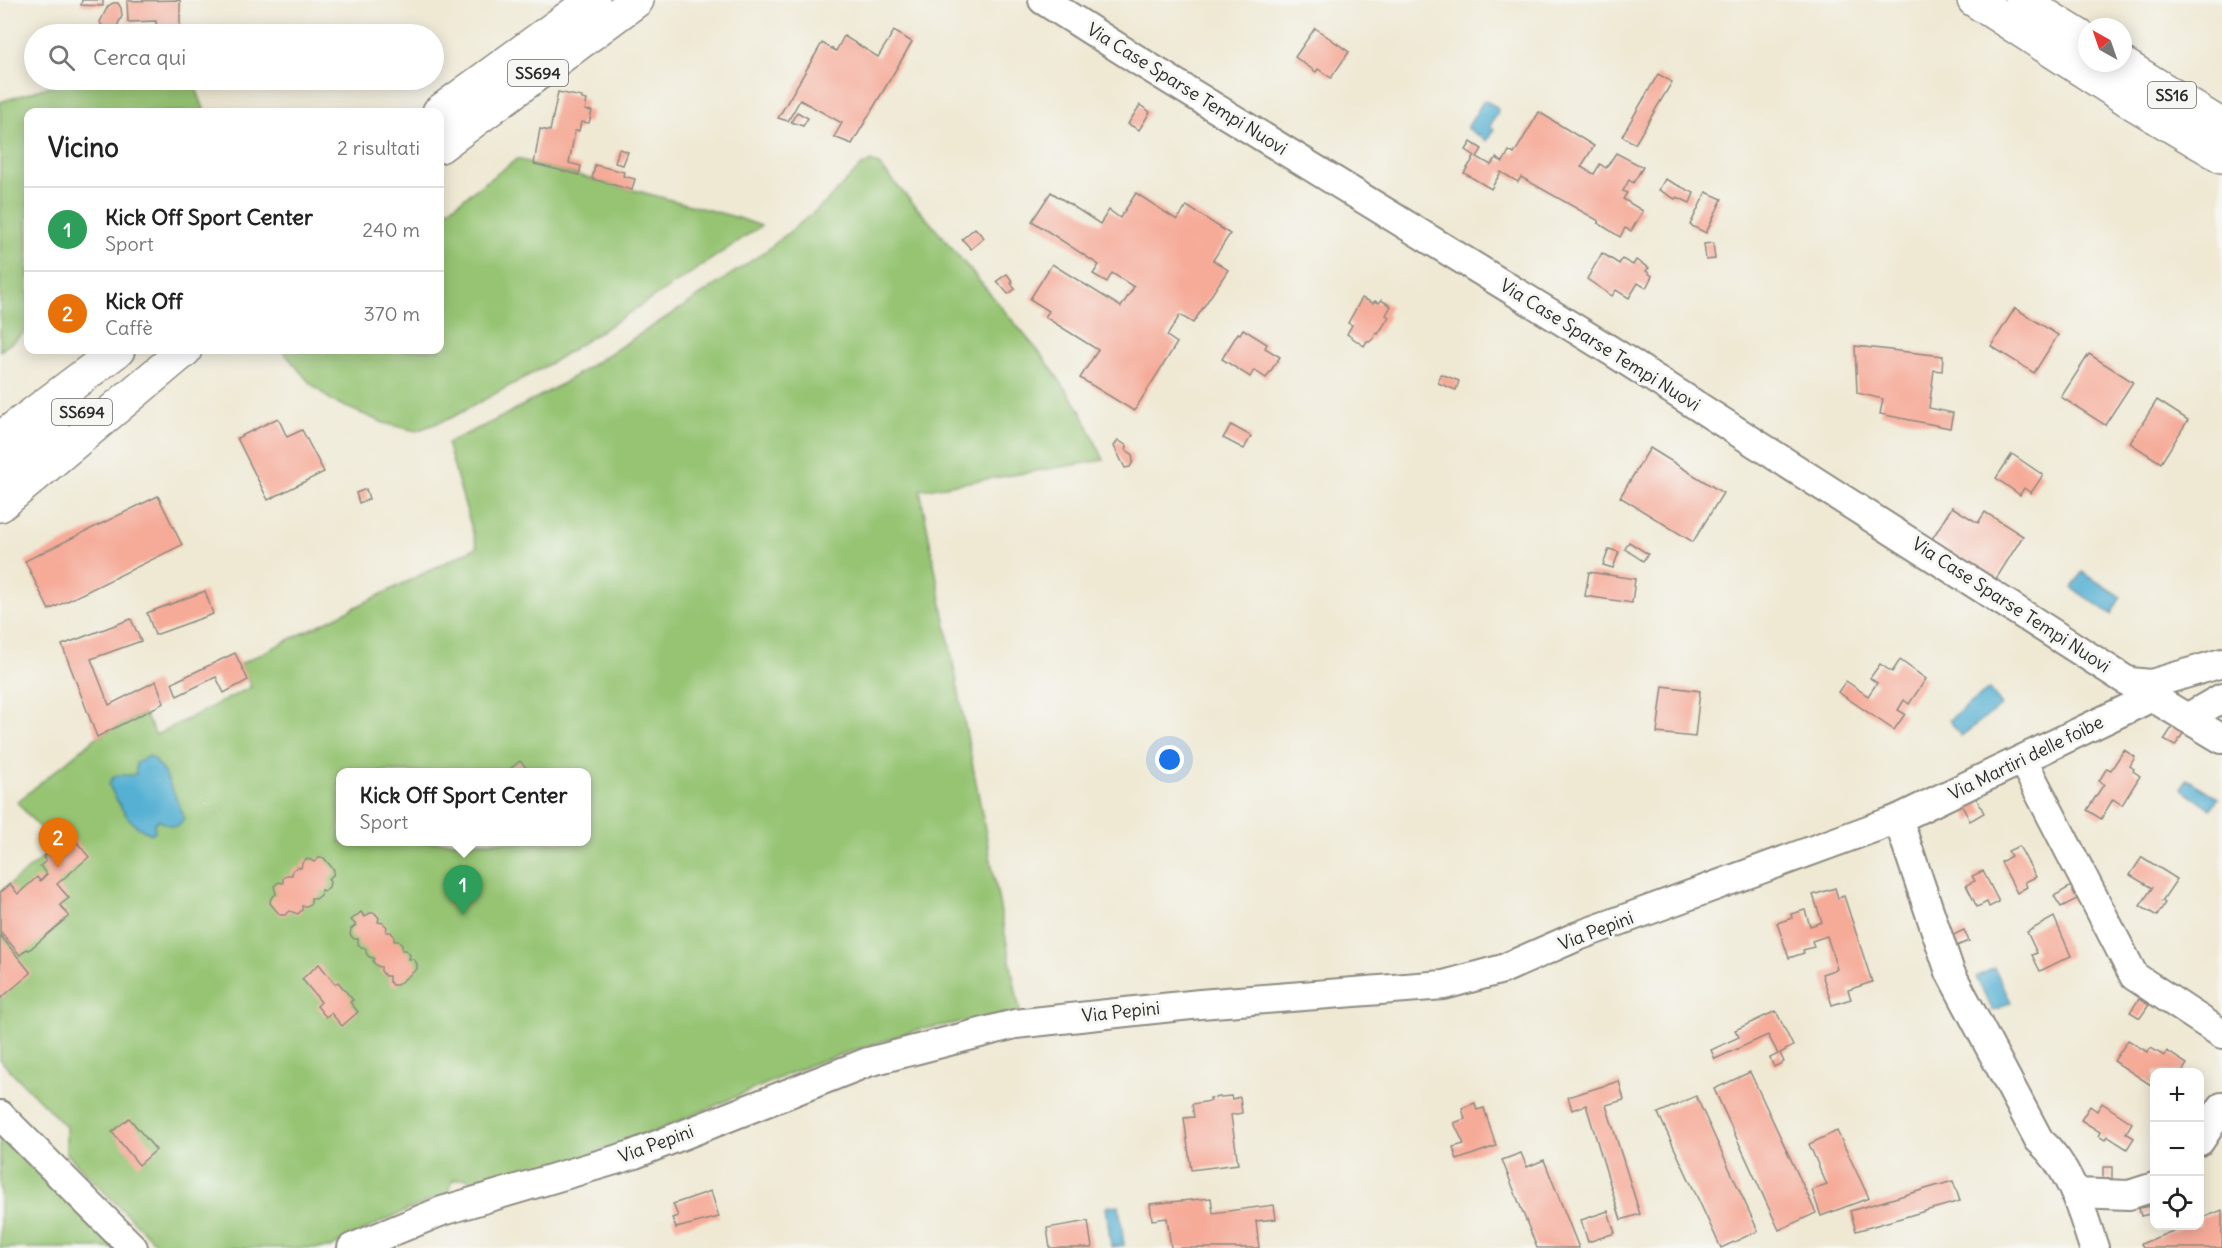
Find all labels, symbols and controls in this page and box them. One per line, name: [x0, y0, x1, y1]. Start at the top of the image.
street label: Via Case Sparse Tempi Nuovi: [1083, 17, 1292, 160]
north arrow: [2078, 18, 2132, 72]
search box: [24, 24, 444, 90]
icon: search: [45, 41, 78, 74]
text: Cerca qui: [93, 43, 186, 71]
road number: SS694: [508, 60, 568, 86]
road number: SS16: [2148, 82, 2196, 108]
text: Vicino: [48, 131, 119, 164]
text: 2 risultati: [337, 135, 420, 160]
text: Kick Off Sport Center: [105, 203, 313, 231]
text: 1: [64, 217, 71, 242]
text: 240 m: [362, 217, 420, 242]
text: Sport: [105, 231, 154, 256]
street label: Via Case Sparse Tempi Nuovi: [1496, 273, 1705, 416]
text: Kick Off: [105, 287, 183, 315]
text: 2: [62, 301, 73, 326]
text: 370 m: [363, 301, 420, 326]
text: Caffè: [105, 315, 153, 340]
road number: SS694: [52, 399, 112, 425]
street label: Via Case Sparse Tempi Nuovi: [1908, 532, 2115, 677]
street label: Via Martiri delle foibe: [1945, 710, 2107, 805]
your location: [1155, 745, 1184, 774]
popup: [336, 768, 591, 846]
text: Kick Off Sport Center: [360, 781, 567, 809]
text: Sport: [360, 809, 408, 834]
pin: 2: [38, 818, 78, 868]
pin: 1: [444, 866, 482, 915]
street label: Via Pepini: [1555, 906, 1637, 955]
street label: Via Pepini: [1081, 996, 1161, 1027]
map controls: [2150, 1068, 2204, 1230]
button: +: [2150, 1068, 2204, 1122]
street label: Via Pepini: [615, 1119, 697, 1168]
button: −: [2150, 1122, 2204, 1176]
button: locate: [2150, 1176, 2204, 1230]

